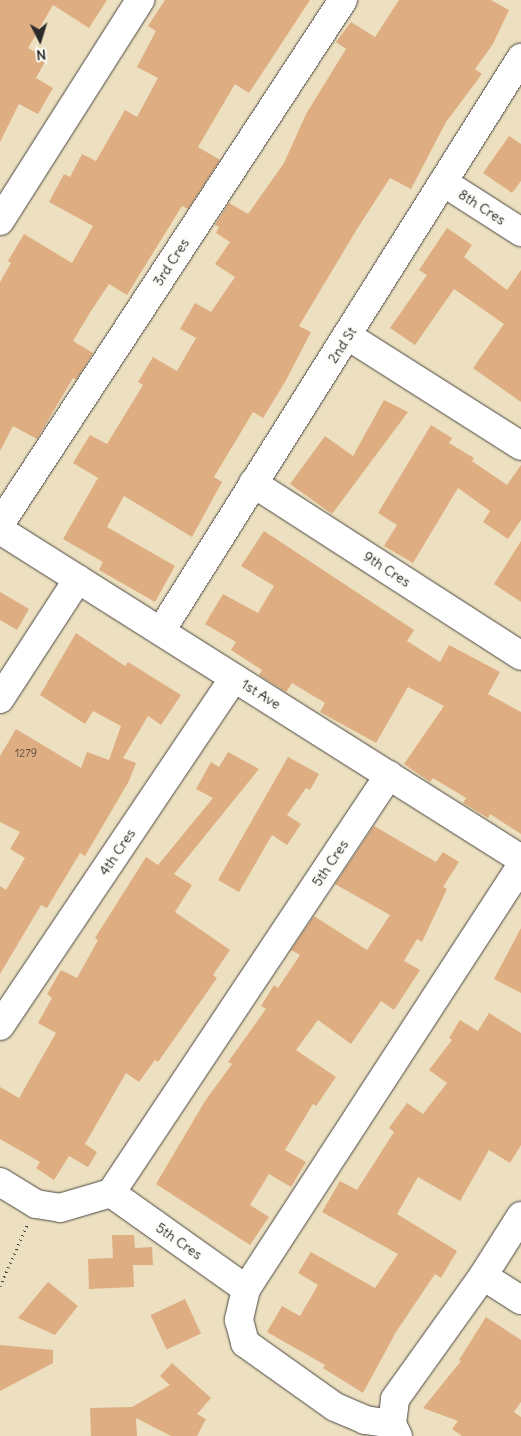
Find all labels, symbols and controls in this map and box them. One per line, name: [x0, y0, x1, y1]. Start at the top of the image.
north arrow: [15, 15, 65, 65]
text: N: [36, 46, 47, 64]
street label: 8th Cres: [455, 186, 509, 228]
street label: 3rd Cres: [149, 235, 193, 289]
street label: 2nd St: [324, 324, 360, 366]
street label: 9th Cres: [360, 548, 414, 590]
street label: 1st Ave: [238, 675, 284, 713]
house number: 1279: [15, 746, 37, 760]
street label: 4th Cres: [95, 826, 139, 878]
street label: 5th Cres: [308, 837, 352, 889]
street label: 5th Cres: [153, 1219, 205, 1263]

